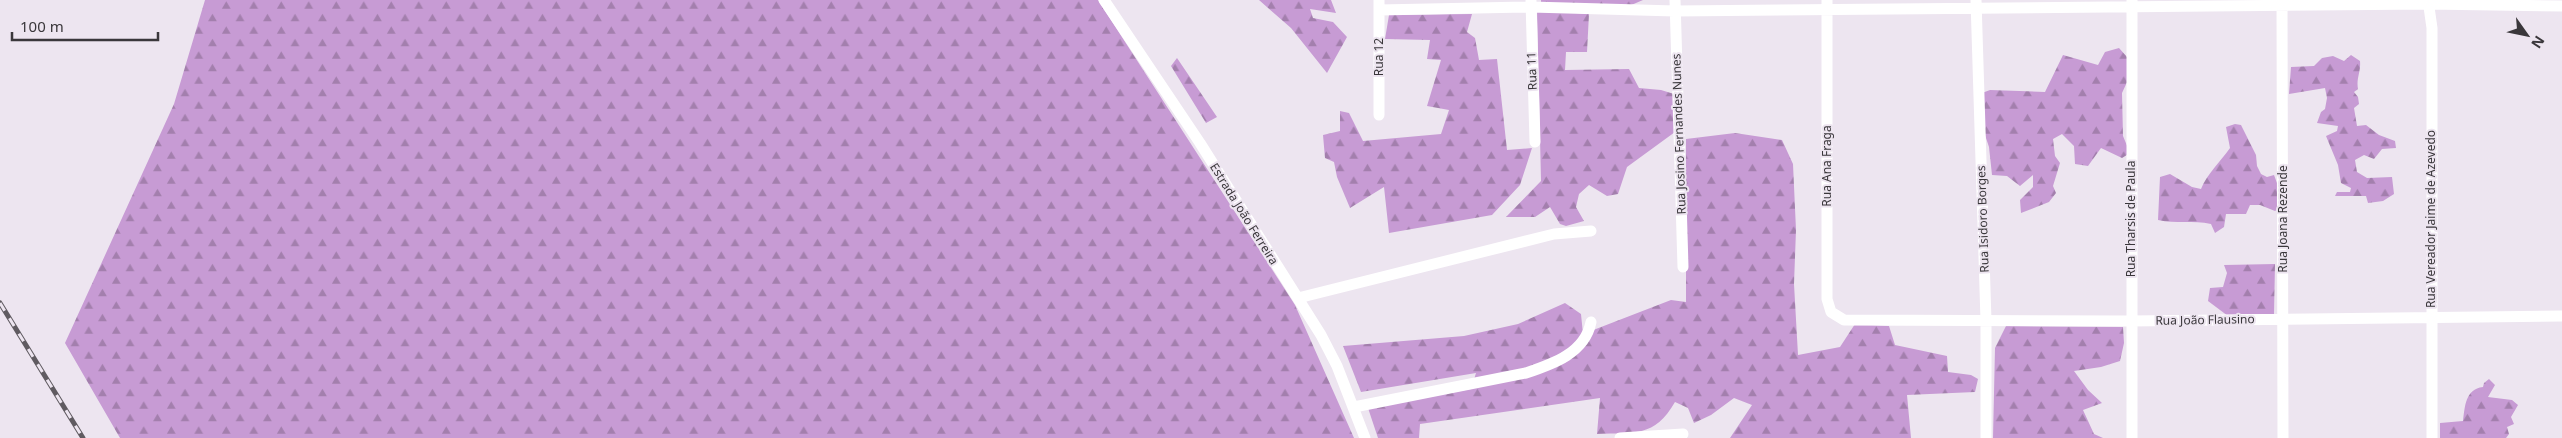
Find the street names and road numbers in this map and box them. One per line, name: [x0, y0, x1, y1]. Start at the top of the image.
street label: Rua 12: [1370, 38, 1387, 76]
street label: Rua 11: [1522, 51, 1541, 91]
street label: Rua Josino Fernandes Nunes: [1667, 53, 1690, 215]
street label: Rua Ana Fraga: [1818, 125, 1835, 207]
street label: Rua Vereador Jaime de Azevedo: [2422, 130, 2439, 308]
street label: Estrada João Ferreira: [1206, 160, 1283, 268]
street label: Rua Tharsis de Paula: [2122, 161, 2139, 277]
street label: Rua Isidoro Borges: [1972, 165, 1993, 273]
street label: Rua Joana Rezende: [2274, 165, 2291, 273]
street label: Rua João Flausino: [2155, 310, 2255, 329]

